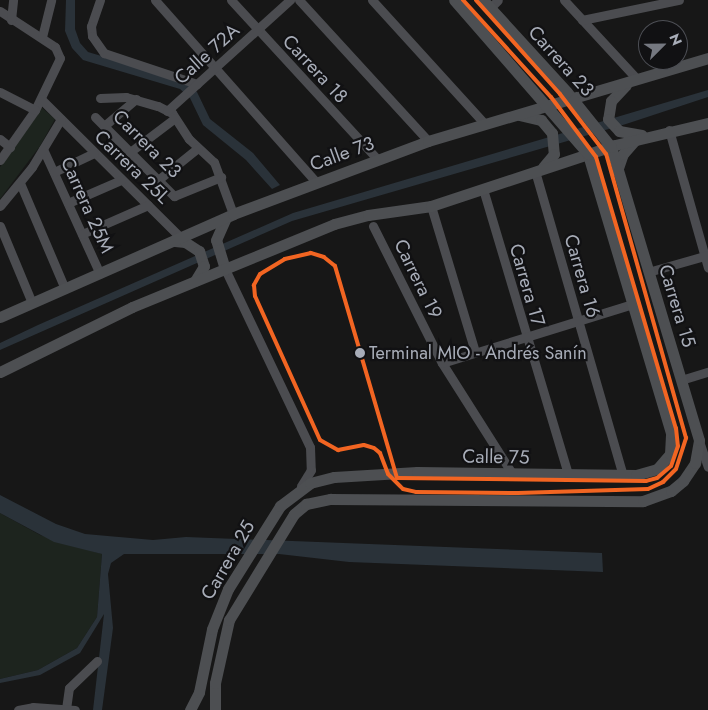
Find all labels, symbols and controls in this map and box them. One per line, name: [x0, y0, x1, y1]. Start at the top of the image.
street label: Calle 72A: [170, 19, 244, 89]
north arrow: [638, 20, 688, 70]
street label: Carrera 23: [523, 21, 599, 101]
street label: Carrera 18: [278, 30, 352, 108]
text: N: [665, 31, 687, 49]
street label: Carrera 23: [108, 105, 186, 183]
street label: Carrera 25L: [90, 125, 174, 209]
street label: Calle 73: [307, 132, 377, 176]
street label: Carrera 25M: [56, 153, 118, 257]
street label: Carrera 16: [559, 232, 605, 320]
street label: Carrera 19: [389, 236, 447, 322]
street label: Carrera 17: [504, 241, 550, 329]
street label: Carrera 15: [654, 262, 700, 350]
place label: Terminal MIO - Andrés Sanín: [369, 342, 587, 364]
marker: Terminal MIO - Andrés Sanín: [355, 348, 365, 358]
street label: Calle 75: [462, 445, 530, 469]
street label: Carrera 25: [196, 516, 260, 604]

